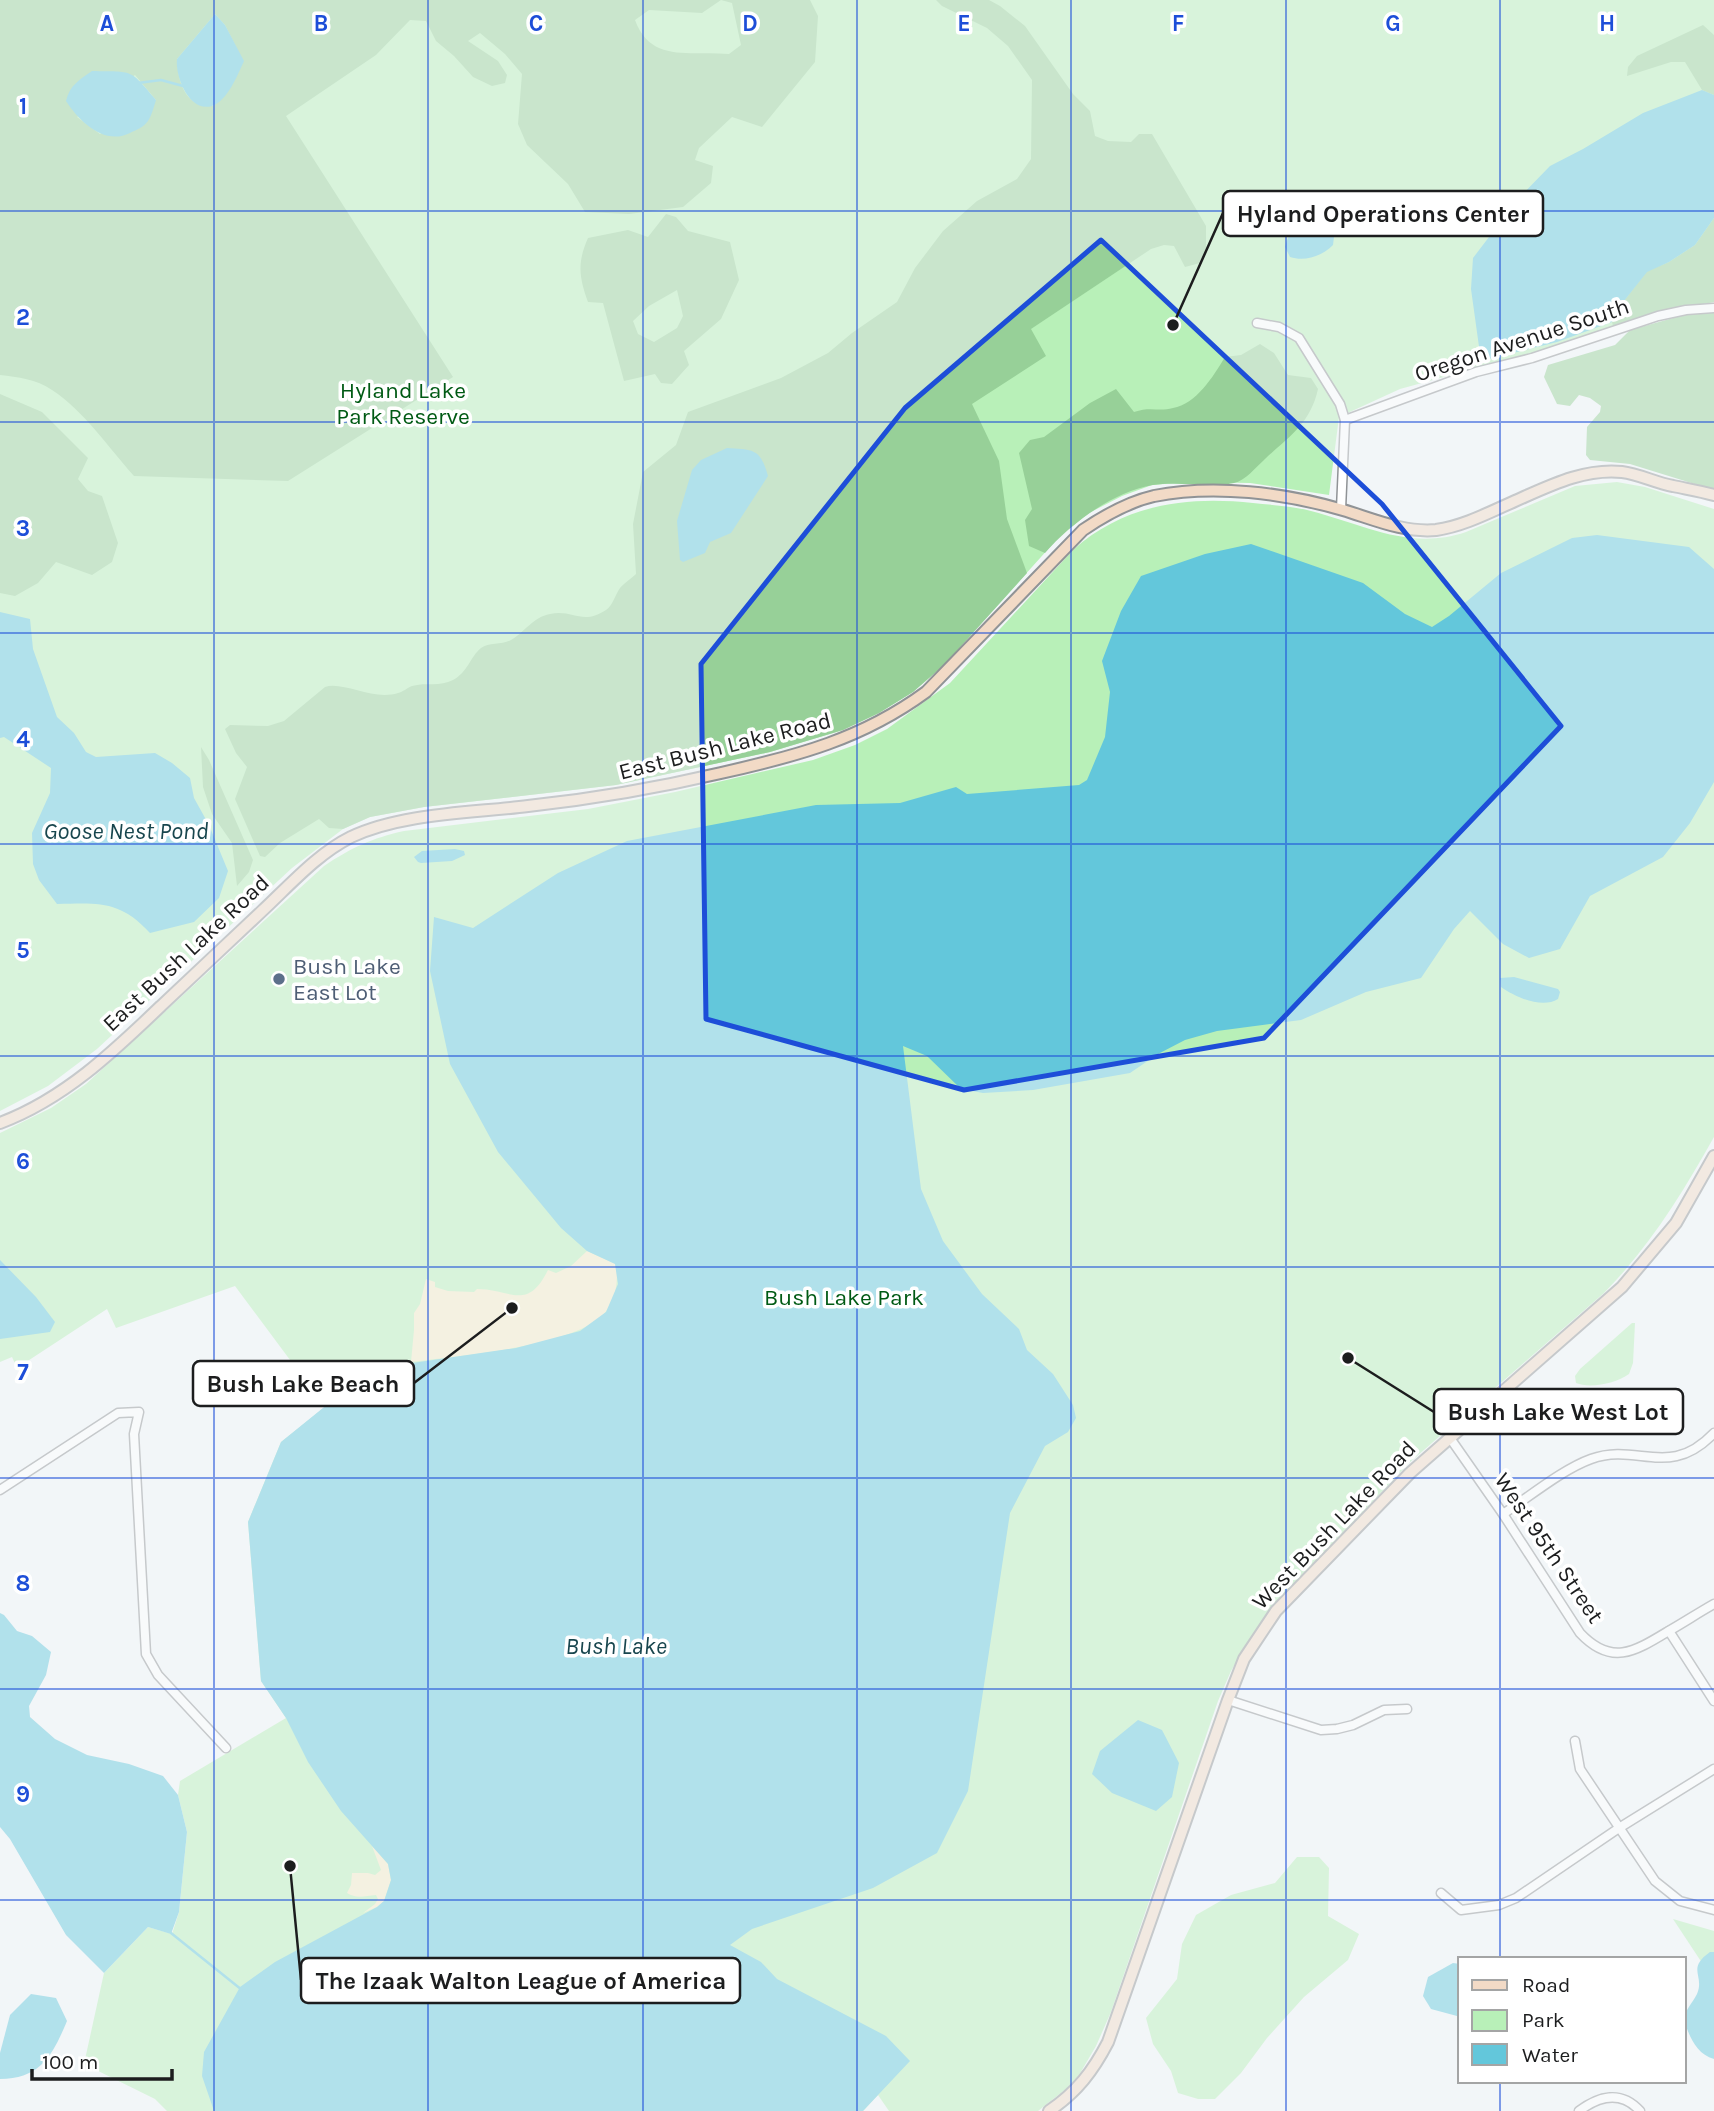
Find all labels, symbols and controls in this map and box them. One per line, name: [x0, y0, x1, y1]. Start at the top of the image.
text: A: [100, 10, 114, 37]
text: B: [314, 10, 328, 37]
text: C: [529, 10, 543, 37]
text: D: [742, 10, 758, 37]
text: E: [957, 10, 971, 37]
text: F: [1172, 10, 1184, 37]
text: G: [1385, 10, 1401, 37]
text: H: [1599, 10, 1615, 37]
text: 1: [19, 93, 27, 120]
callout: Hyland Operations Center: [1223, 191, 1543, 236]
text: Hyland Operations Center: [1237, 200, 1530, 228]
street label: Oregon Avenue South: [1411, 293, 1633, 387]
text: 2: [16, 304, 30, 331]
park label: Hyland Lake Park Reserve: [336, 377, 470, 430]
text: 3: [16, 515, 30, 542]
street label: East Bush Lake Road: [616, 707, 834, 785]
text: 4: [16, 726, 30, 753]
water label: Goose Nest Pond: [43, 817, 209, 845]
street label: East Bush Lake Road: [97, 869, 275, 1037]
text: 5: [16, 937, 30, 964]
place label: Bush Lake East Lot: [293, 953, 401, 1006]
marker: Bush Lake East Lot: [271, 971, 287, 987]
text: 6: [16, 1148, 30, 1175]
park label: Bush Lake Park: [764, 1284, 924, 1311]
text: 7: [17, 1359, 29, 1386]
callout: Bush Lake Beach: [193, 1361, 414, 1406]
text: Bush Lake Beach: [206, 1370, 400, 1398]
callout: Bush Lake West Lot: [1434, 1389, 1683, 1434]
text: Bush Lake West Lot: [1448, 1398, 1668, 1426]
street label: West Bush Lake Road: [1246, 1435, 1422, 1615]
street label: West 95th Street: [1489, 1468, 1609, 1628]
text: 8: [16, 1570, 30, 1597]
water label: Bush Lake: [565, 1632, 667, 1660]
text: 9: [16, 1781, 30, 1808]
legend: [1458, 1957, 1686, 2083]
callout: The Izaak Walton League of America: [301, 1958, 740, 2003]
text: The Izaak Walton League of America: [316, 1967, 726, 1995]
text: Road: [1522, 1973, 1570, 1997]
text: Park: [1522, 2008, 1565, 2032]
scale bar: [32, 2038, 172, 2082]
text: Water: [1522, 2043, 1578, 2067]
text: 100 m: [42, 2050, 99, 2074]

